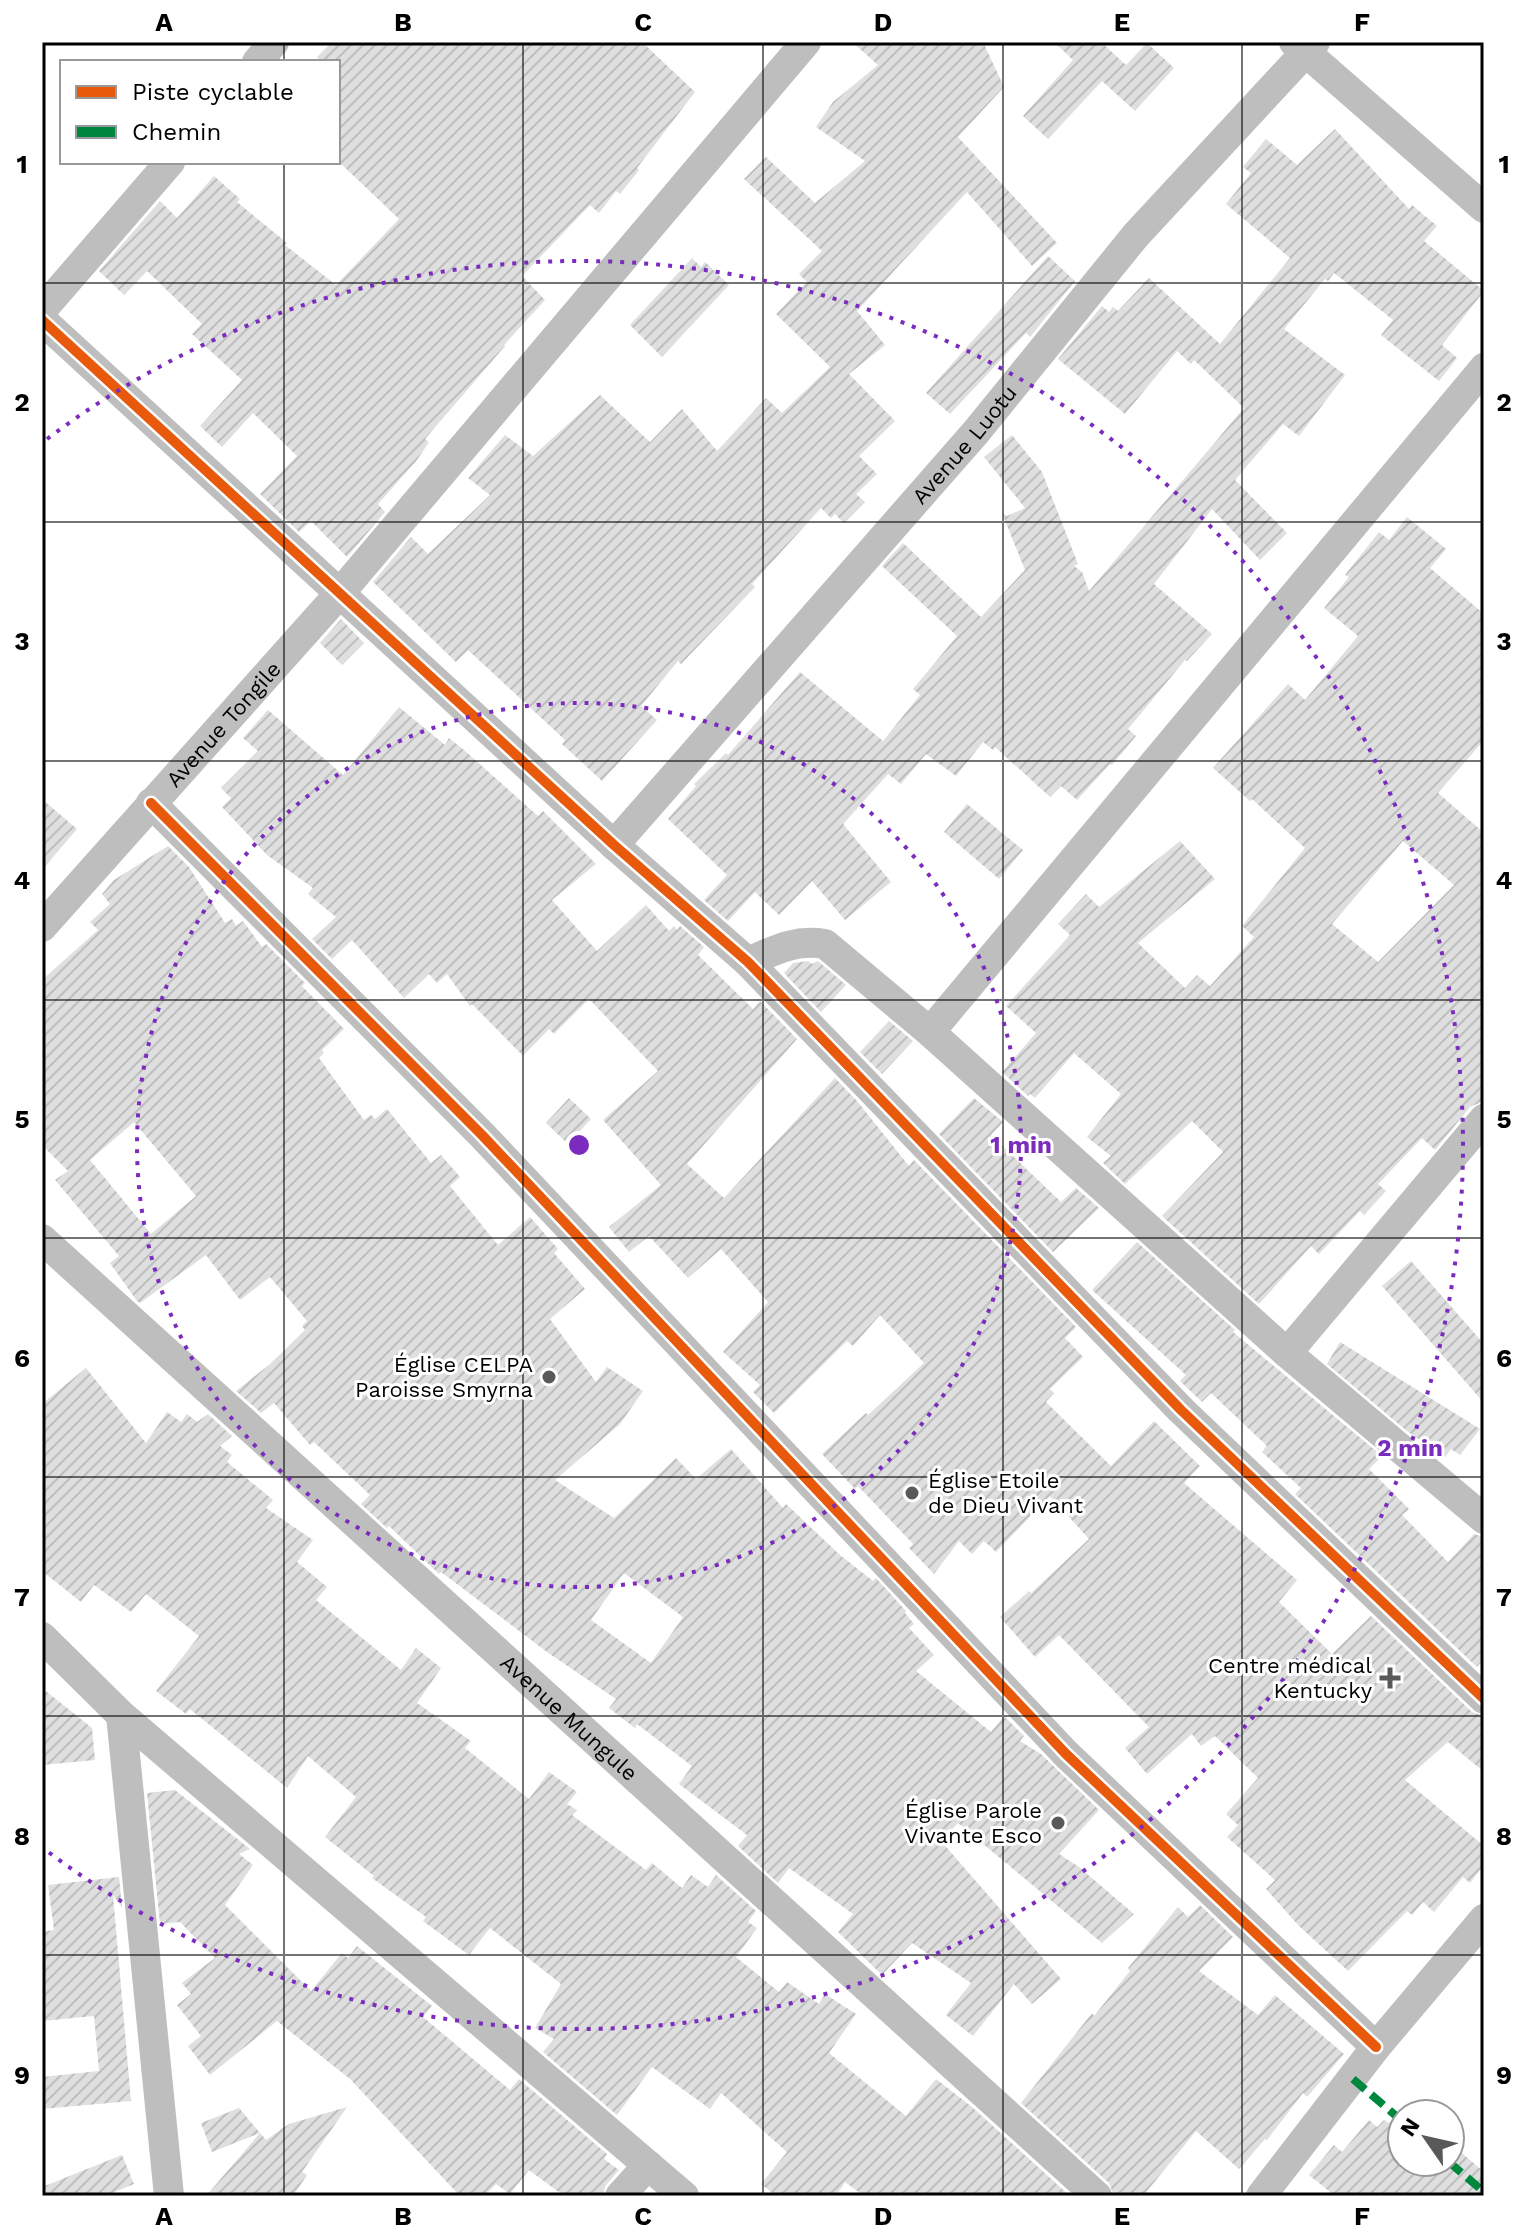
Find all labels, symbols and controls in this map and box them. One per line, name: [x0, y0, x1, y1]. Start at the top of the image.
text: A: [155, 7, 173, 37]
text: B: [394, 7, 412, 37]
text: C: [634, 7, 652, 37]
text: D: [874, 7, 892, 37]
text: E: [1114, 7, 1130, 37]
text: F: [1354, 7, 1370, 37]
legend: [60, 60, 340, 164]
text: Piste cyclable: [132, 78, 294, 106]
text: Chemin: [132, 118, 221, 146]
text: 1: [16, 149, 28, 179]
text: 1: [1498, 149, 1510, 179]
street label: Avenue Luotu: [907, 380, 1022, 509]
text: 2: [14, 387, 30, 417]
text: 2: [1496, 387, 1512, 417]
text: 3: [14, 626, 30, 656]
text: 3: [1496, 626, 1512, 656]
street label: Avenue Tongile: [161, 657, 286, 792]
text: 4: [14, 865, 31, 895]
text: 4: [1496, 865, 1513, 895]
text: 5: [14, 1104, 30, 1134]
text: 5: [1496, 1104, 1512, 1134]
centre of rings: [565, 1131, 593, 1159]
text: 1 min: [990, 1131, 1052, 1159]
text: 6: [14, 1343, 30, 1373]
text: 6: [1496, 1343, 1512, 1373]
place label: Église CELPA Paroisse Smyrna: [355, 1352, 533, 1402]
marker: Église CELPA Paroisse Smyrna: [540, 1368, 558, 1386]
text: 2 min: [1377, 1434, 1443, 1462]
place label: Église Etoile de Dieu Vivant: [928, 1468, 1083, 1518]
marker: Église Etoile de Dieu Vivant: [903, 1484, 921, 1502]
text: 7: [14, 1582, 30, 1612]
text: 7: [1496, 1582, 1512, 1612]
street label: Avenue Mungule: [495, 1649, 643, 1786]
place label: Centre médical Kentucky: [1208, 1653, 1373, 1703]
marker: Centre médical Kentucky: [1379, 1667, 1401, 1689]
place label: Église Parole Vivante Esco: [904, 1798, 1042, 1848]
marker: Église Parole Vivante Esco: [1049, 1814, 1067, 1832]
text: 8: [14, 1821, 30, 1851]
text: 8: [1496, 1821, 1512, 1851]
text: 9: [14, 2060, 30, 2090]
text: 9: [1496, 2060, 1512, 2090]
north arrow: [1386, 2098, 1466, 2178]
text: N: [1395, 2113, 1425, 2141]
text: A: [155, 2201, 173, 2231]
text: B: [394, 2201, 412, 2231]
text: C: [634, 2201, 652, 2231]
text: D: [874, 2201, 892, 2231]
text: E: [1114, 2201, 1130, 2231]
text: F: [1354, 2201, 1370, 2231]

